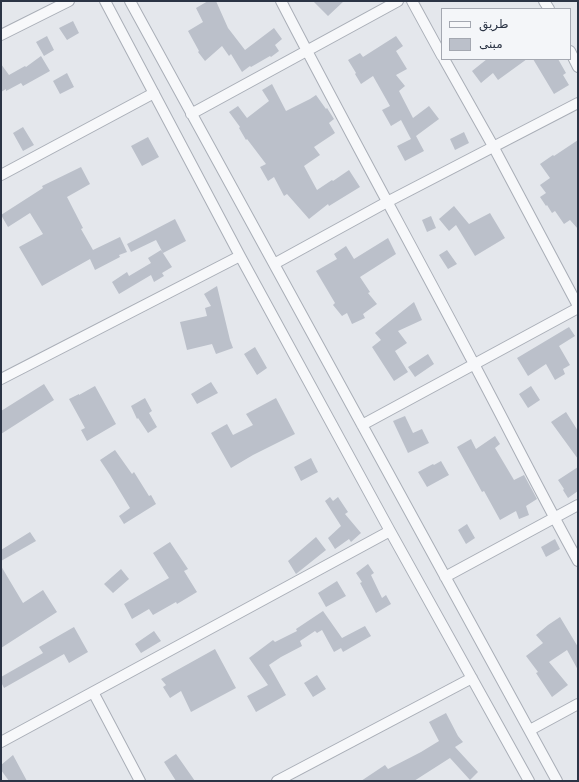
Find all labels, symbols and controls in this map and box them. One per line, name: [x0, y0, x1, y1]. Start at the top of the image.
legend: [441, 8, 571, 60]
text: طريق: [479, 17, 509, 31]
text: مبنى: [479, 37, 503, 51]

